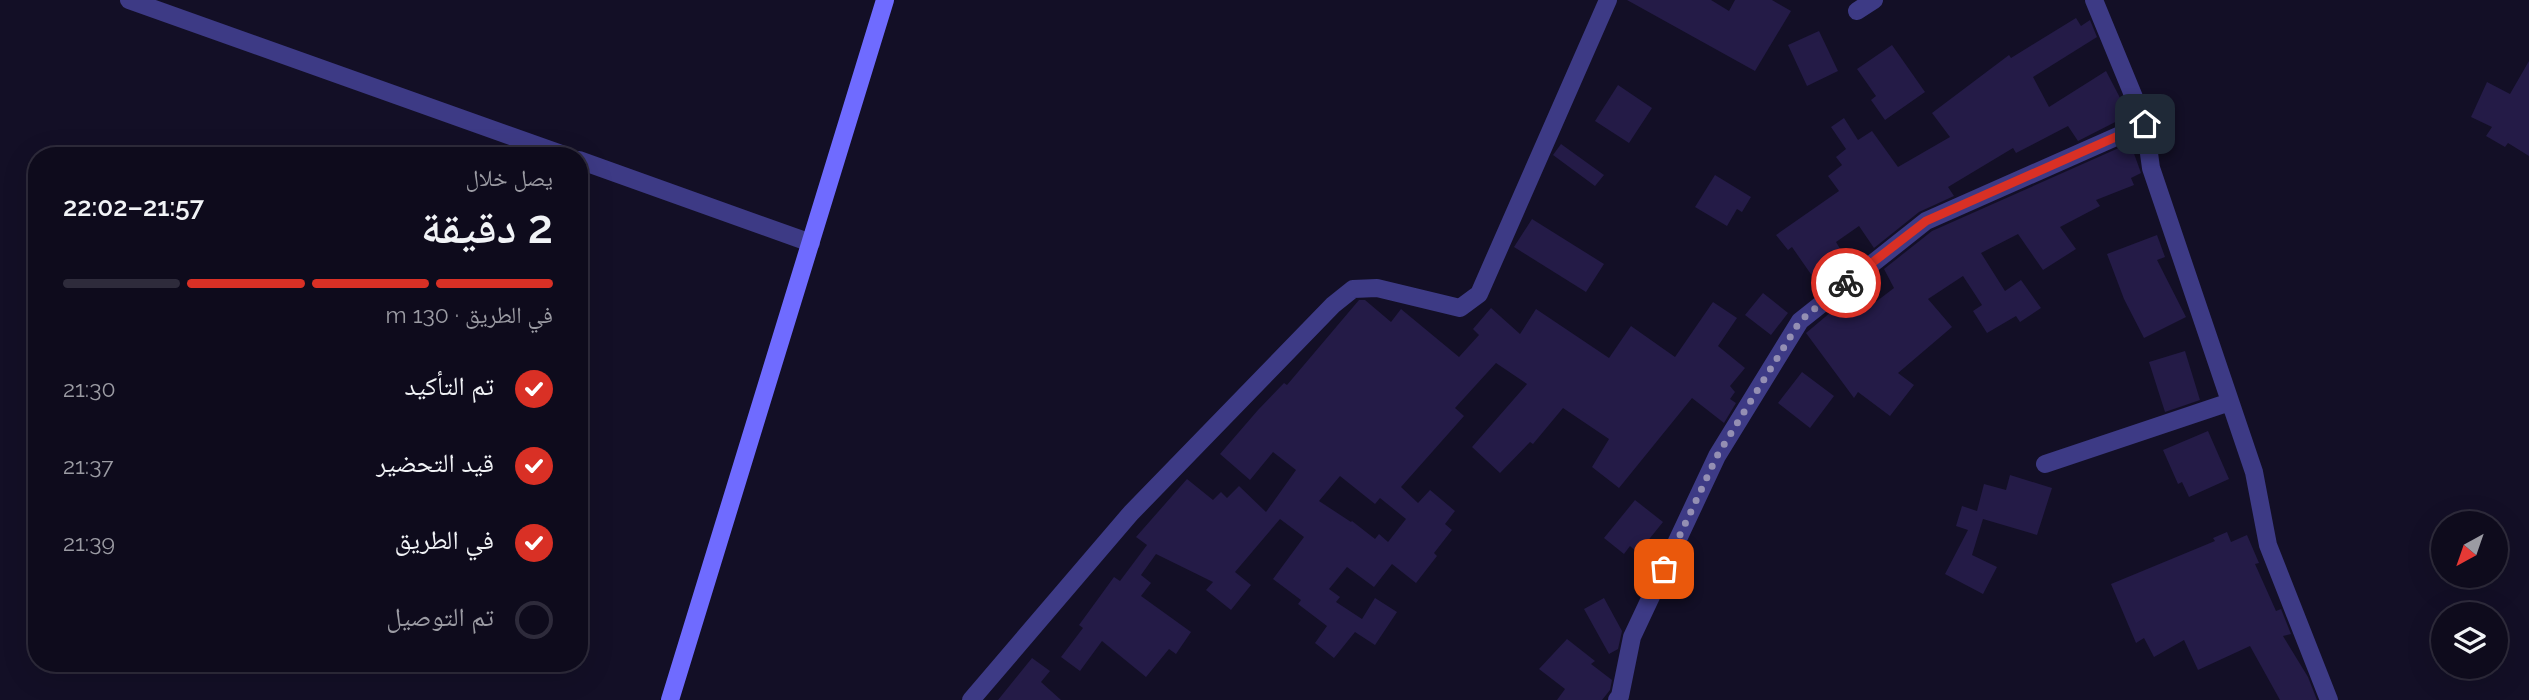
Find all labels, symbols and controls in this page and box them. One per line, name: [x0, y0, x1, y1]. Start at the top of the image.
pin: [2115, 94, 2175, 154]
icon: home: [2126, 105, 2164, 143]
text: يصل خلال: [465, 164, 553, 191]
text: 21:57–22:02: [63, 192, 204, 222]
text: 2 دقيقة: [421, 200, 553, 254]
courier: [1811, 248, 1881, 318]
icon: bike: [1827, 264, 1865, 302]
text: في الطريق · 130 m: [386, 301, 553, 328]
icon: check: [515, 370, 553, 408]
text: تم التأكيد: [405, 371, 494, 401]
text: 21:30: [63, 375, 116, 402]
icon: check: [515, 447, 553, 485]
text: قيد التحضير: [376, 448, 494, 478]
text: 21:37: [63, 452, 114, 479]
north arrow: [2431, 511, 2508, 588]
map controls: [2431, 511, 2508, 679]
icon: check: [515, 524, 553, 562]
text: في الطريق: [394, 525, 494, 555]
text: 21:39: [63, 529, 115, 556]
pin: [1634, 539, 1694, 599]
icon: bag: [1645, 550, 1683, 588]
text: تم التوصيل: [386, 602, 494, 632]
button: layers: [2431, 602, 2508, 679]

